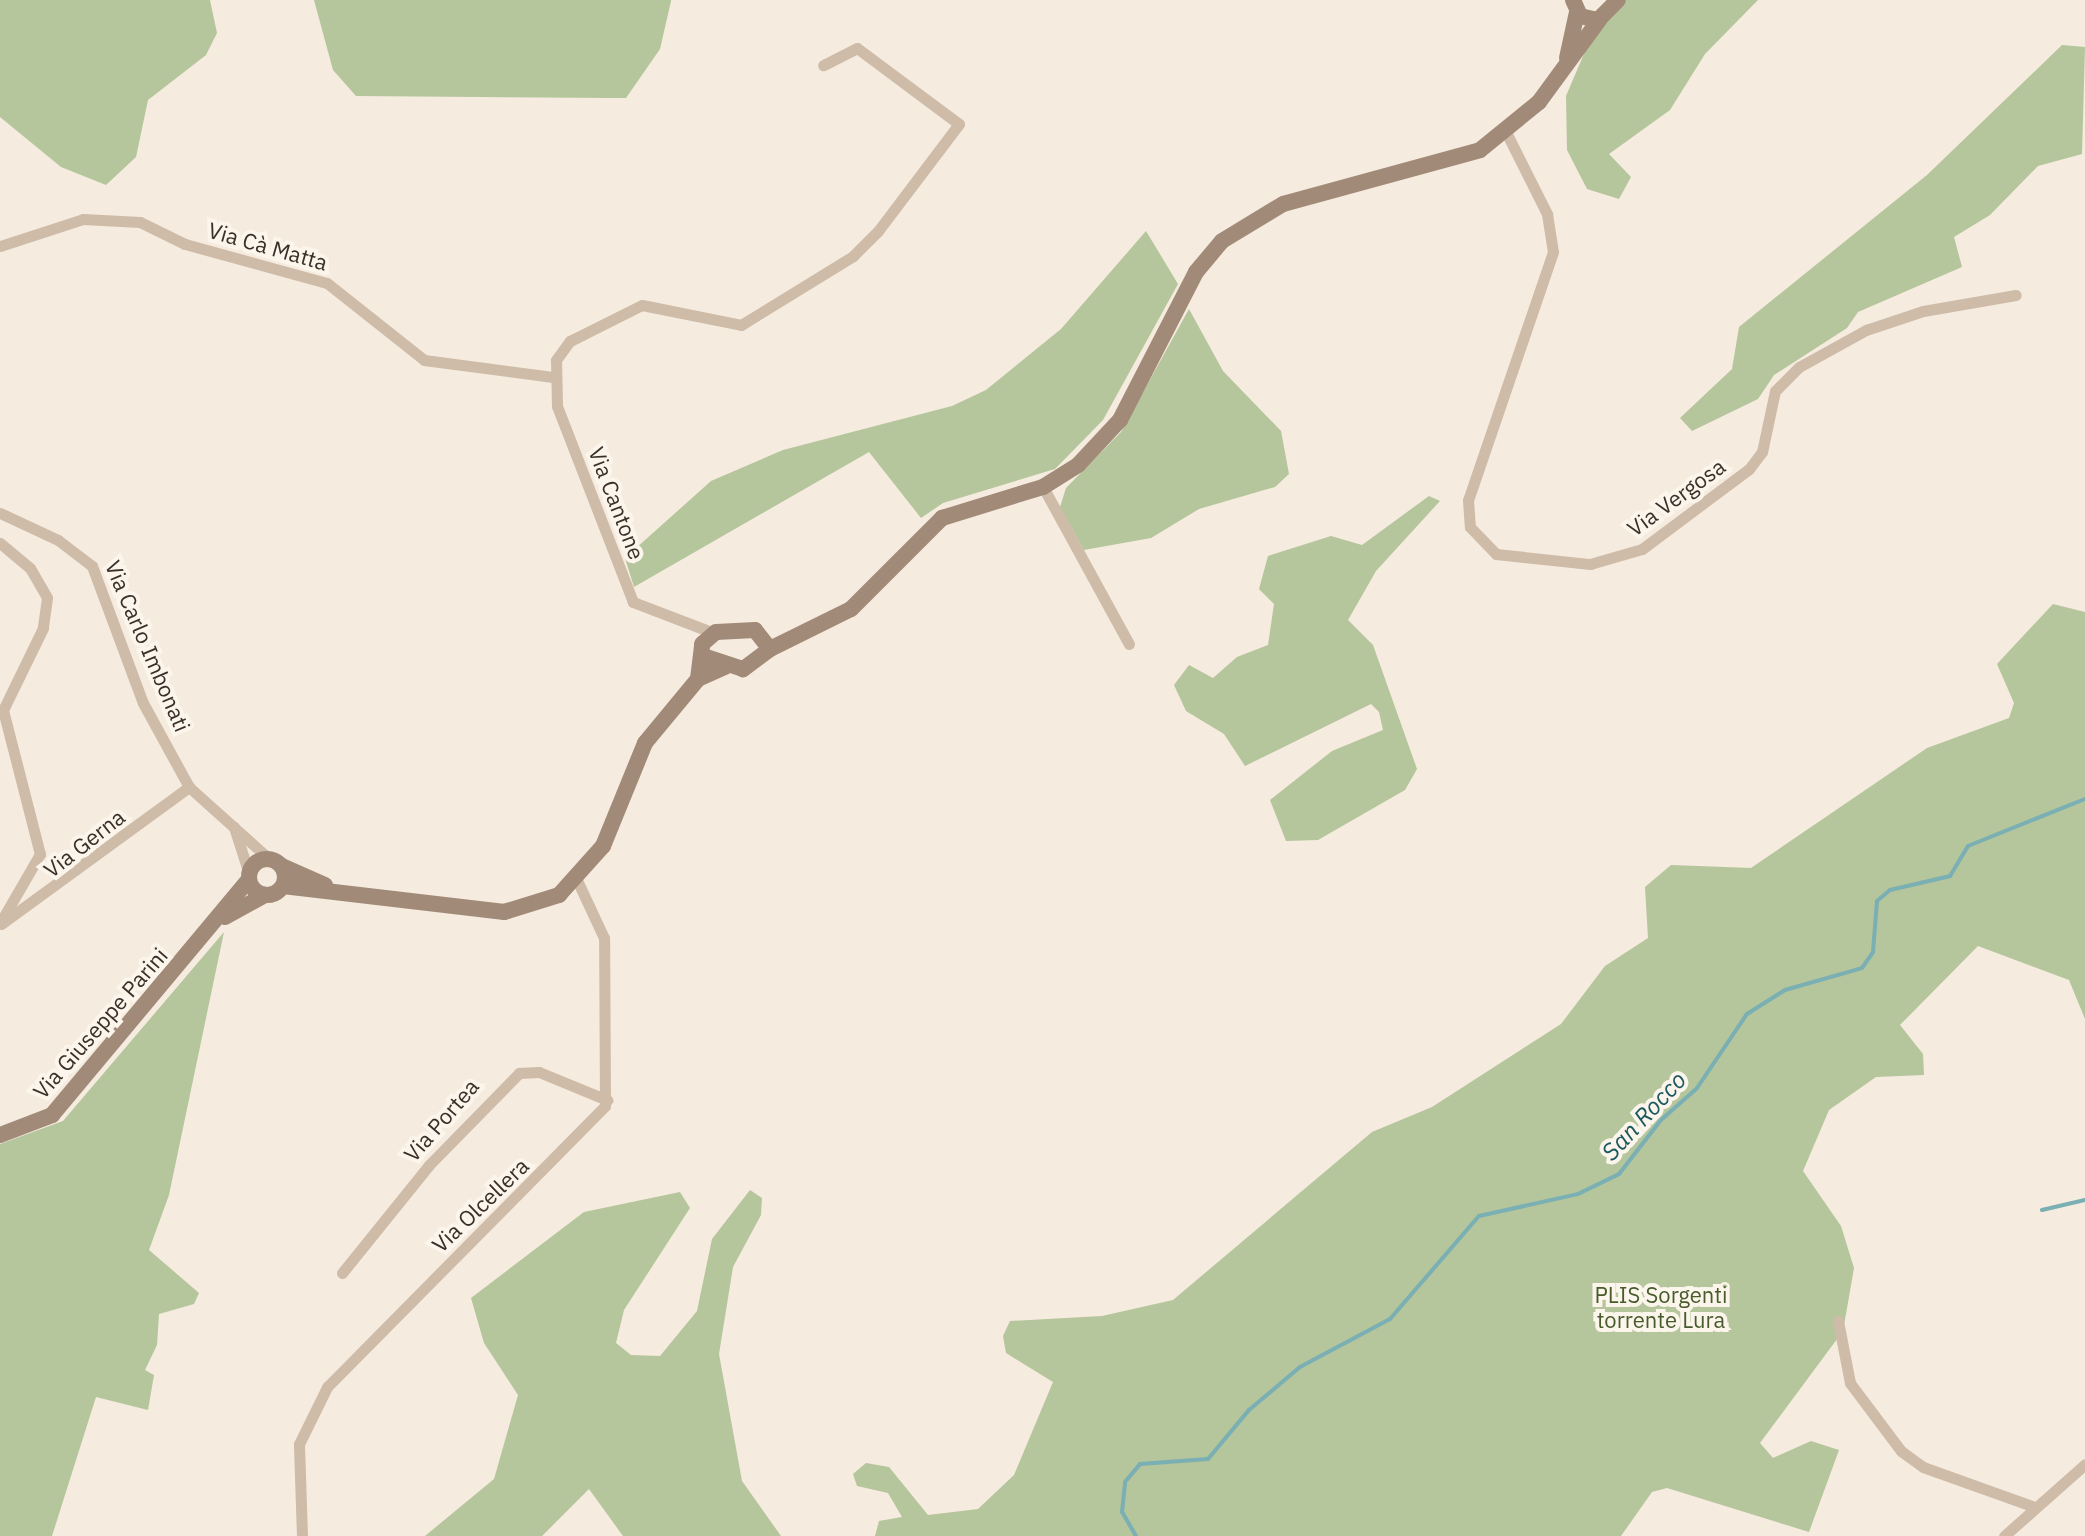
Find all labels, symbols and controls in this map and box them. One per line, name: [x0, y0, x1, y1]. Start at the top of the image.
street label: Via Cà Matta: [205, 216, 331, 276]
street label: Via Cantone: [583, 443, 651, 563]
street label: Via Vergosa: [1622, 453, 1730, 541]
street label: Via Carlo Imbonati: [100, 556, 196, 736]
street label: Via Gerna: [38, 803, 130, 883]
street label: Via Giuseppe Parini: [27, 942, 173, 1104]
water label: San Rocco: [1596, 1066, 1692, 1166]
street label: Via Portea: [398, 1073, 484, 1167]
street label: Via Olcellera: [426, 1152, 534, 1258]
park label: PLIS Sorgenti torrente Lura: [1594, 1281, 1728, 1332]

